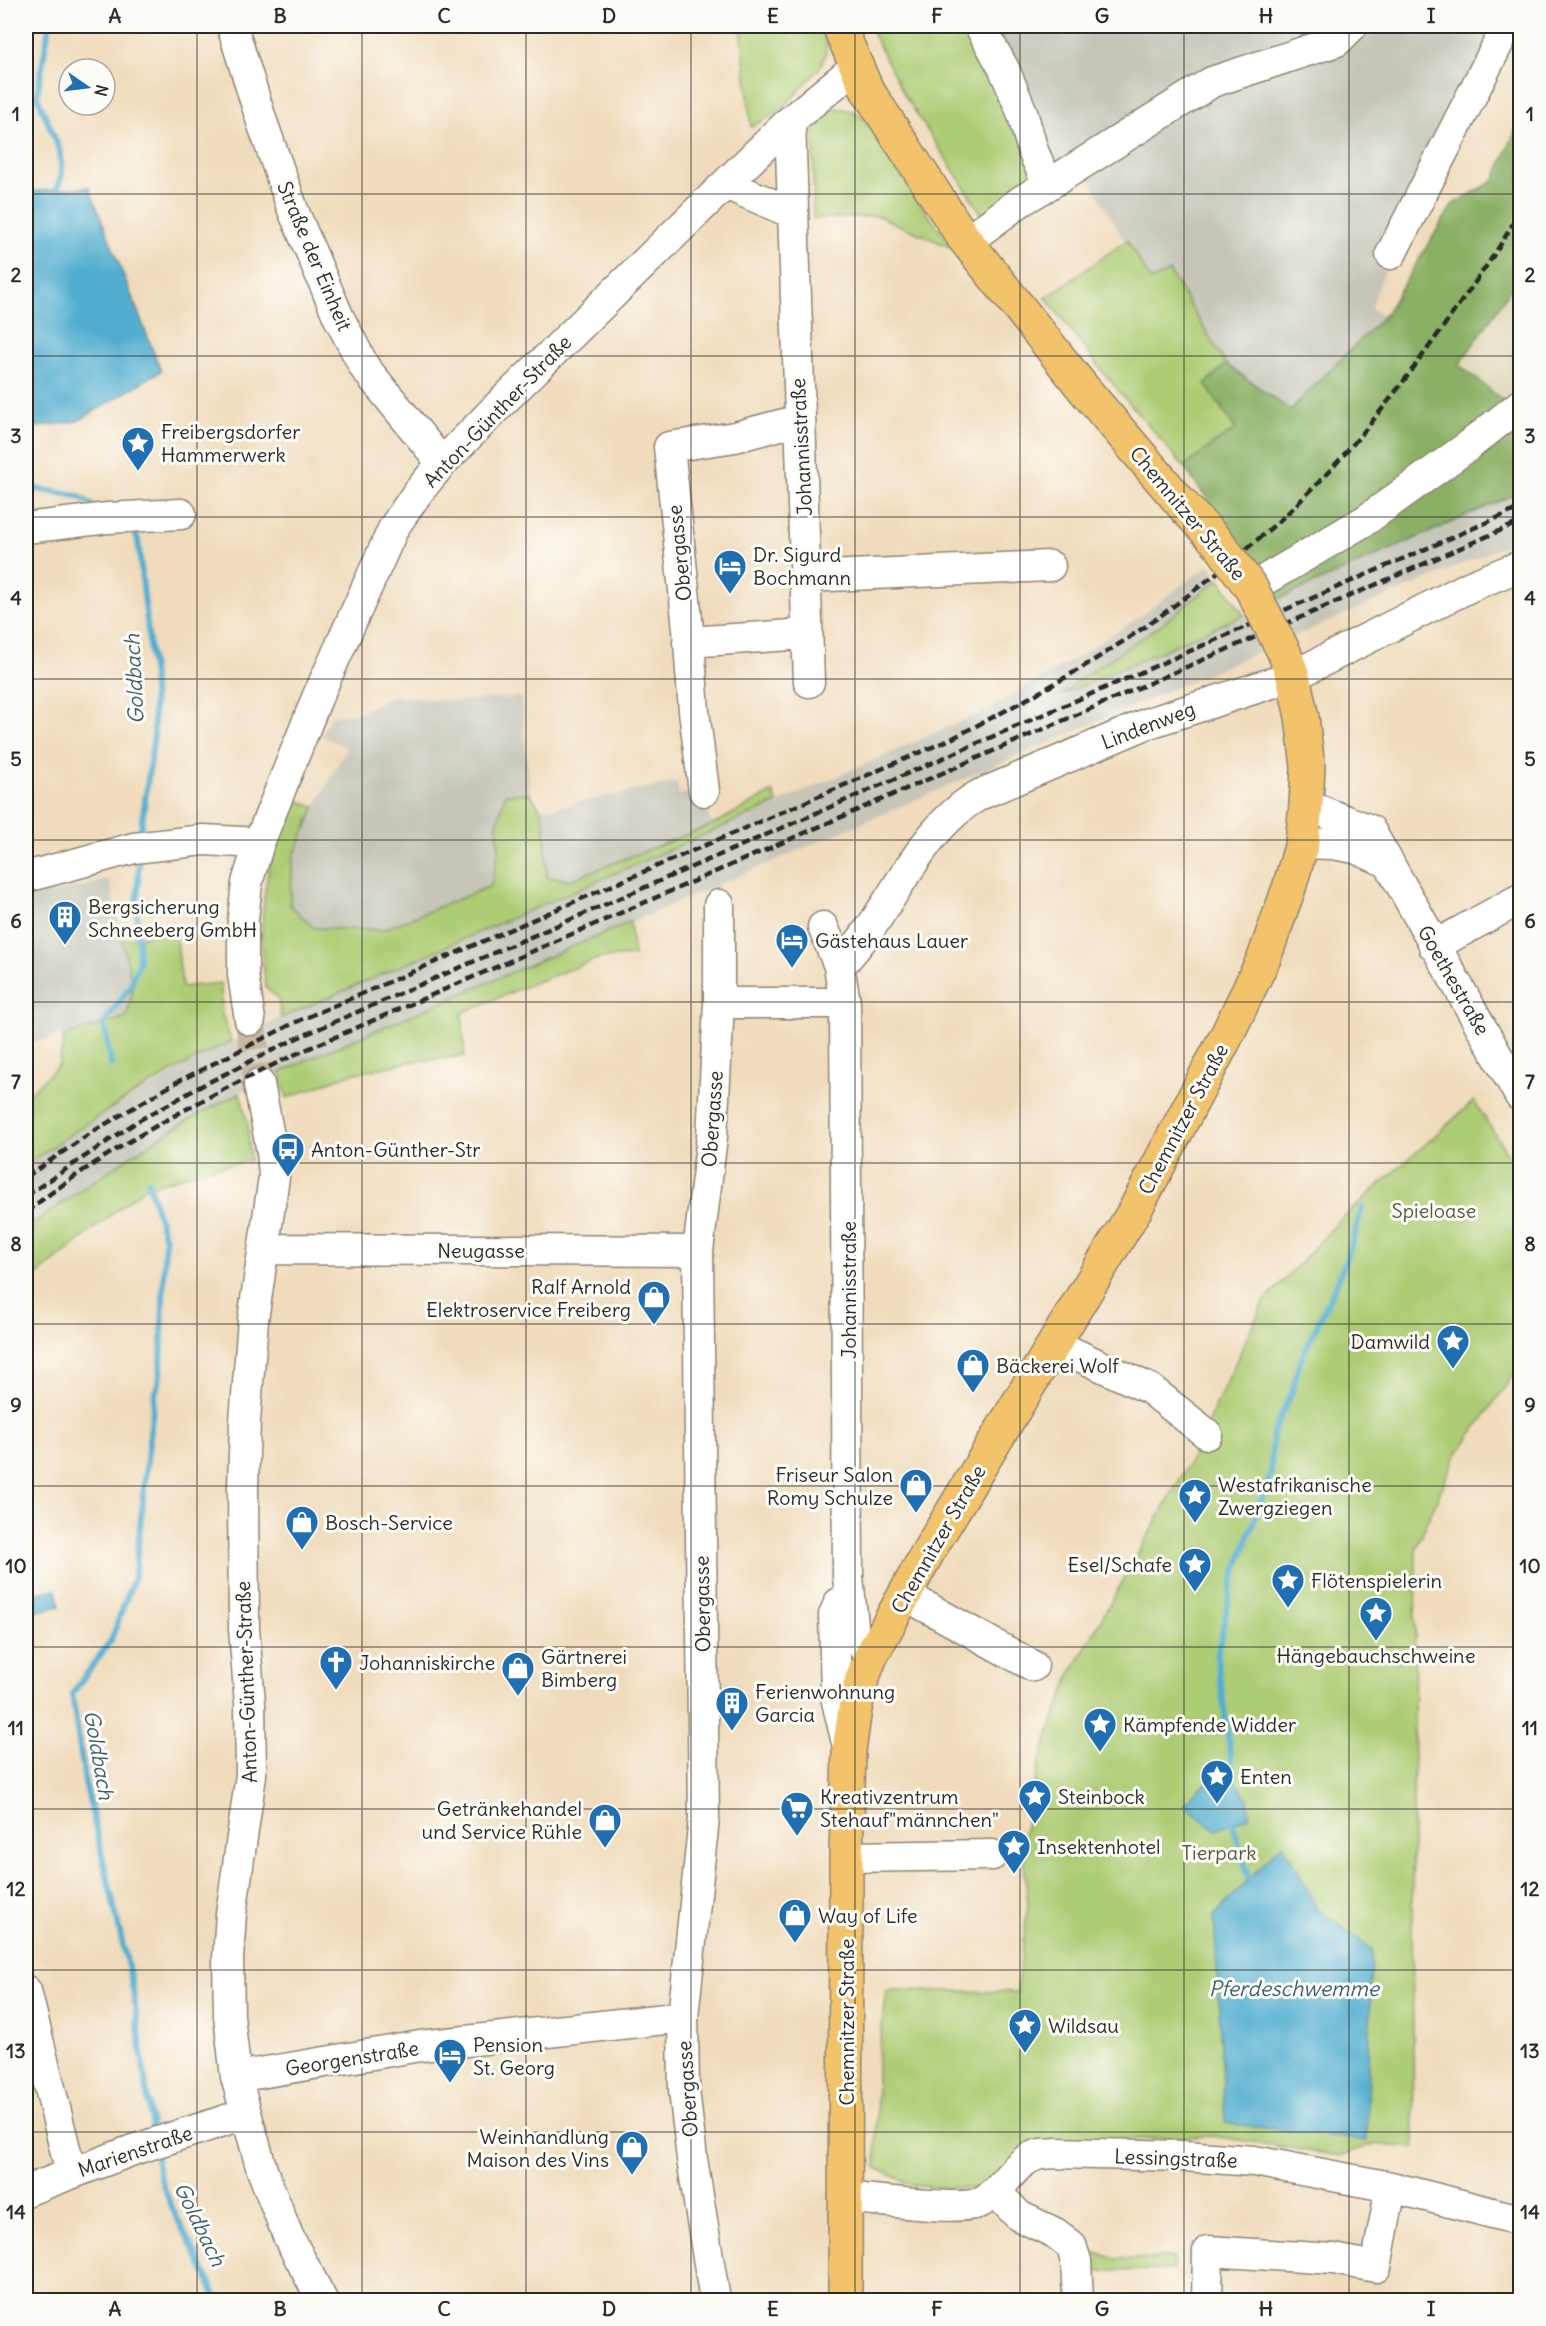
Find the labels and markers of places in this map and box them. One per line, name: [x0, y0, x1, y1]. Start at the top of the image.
place label: Freibergsdorfer Hammerwerk: [161, 419, 300, 467]
place icon: Freibergsdorfer Hammerwerk: [120, 425, 156, 472]
place label: Dr. Sigurd Bochmann: [753, 542, 851, 590]
hotel icon: Dr. Sigurd Bochmann: [712, 548, 748, 595]
place label: Bergsicherung Schneeberg GmbH: [88, 894, 257, 942]
building icon: Bergsicherung Schneeberg GmbH: [47, 899, 83, 946]
hotel icon: Gästehaus Lauer: [774, 922, 810, 969]
place label: Gästehaus Lauer: [815, 928, 968, 953]
bus stop icon: Anton-Günther-Str: [270, 1131, 306, 1178]
place label: Anton-Günther-Str: [311, 1137, 480, 1162]
place label: Ralf Arnold Elektroservice Freiberg: [426, 1274, 631, 1322]
shop icon: Ralf Arnold Elektroservice Freiberg: [636, 1279, 672, 1326]
place icon: Damwild: [1435, 1323, 1471, 1370]
place label: Damwild: [1351, 1329, 1430, 1354]
shop icon: Bäckerei Wolf: [955, 1347, 991, 1394]
place label: Bäckerei Wolf: [996, 1353, 1119, 1378]
place label: Friseur Salon Romy Schulze: [767, 1462, 893, 1510]
shop icon: Friseur Salon Romy Schulze: [898, 1467, 934, 1514]
place label: Westafrikanische Zwergziegen: [1218, 1472, 1372, 1520]
place icon: Westafrikanische Zwergziegen: [1177, 1477, 1213, 1524]
shop icon: Bosch-Service: [284, 1504, 320, 1551]
place label: Bosch-Service: [325, 1510, 453, 1535]
place icon: Esel/Schafe: [1177, 1546, 1213, 1593]
place label: Esel/Schafe: [1068, 1552, 1172, 1577]
place icon: Flötenspielerin: [1270, 1562, 1306, 1609]
place label: Flötenspielerin: [1311, 1568, 1442, 1593]
place icon: Hängebauchschweine: [1358, 1595, 1394, 1642]
place label: Hängebauchschweine: [1277, 1643, 1475, 1668]
church icon: Johanniskirche: [318, 1644, 354, 1691]
place label: Gärtnerei Bimberg: [541, 1644, 627, 1692]
place label: Johanniskirche: [359, 1650, 495, 1675]
shop icon: Gärtnerei Bimberg: [500, 1650, 536, 1697]
place label: Ferienwohnung Garcia: [755, 1679, 895, 1727]
building icon: Ferienwohnung Garcia: [714, 1685, 750, 1732]
place icon: Kämpfende Widder: [1082, 1706, 1118, 1753]
place label: Kämpfende Widder: [1123, 1712, 1296, 1737]
place icon: Enten: [1199, 1758, 1235, 1805]
place label: Enten: [1240, 1764, 1292, 1789]
place icon: Steinbock: [1017, 1778, 1053, 1825]
place label: Kreativzentrum Stehauf"männchen": [820, 1784, 999, 1832]
place label: Steinbock: [1058, 1784, 1145, 1809]
supermarket icon: Kreativzentrum Stehauf"männchen": [779, 1790, 815, 1837]
place label: Getränkehandel und Service Rühle: [422, 1796, 582, 1844]
shop icon: Getränkehandel und Service Rühle: [587, 1802, 623, 1849]
place icon: Insektenhotel: [996, 1828, 1032, 1875]
place label: Insektenhotel: [1037, 1834, 1161, 1859]
shop icon: Way of Life: [777, 1897, 813, 1944]
place label: Way of Life: [818, 1903, 918, 1928]
place icon: Wildsau: [1007, 2007, 1043, 2054]
place label: Wildsau: [1048, 2013, 1119, 2038]
place label: Pension St. Georg: [473, 2032, 555, 2080]
hotel icon: Pension St. Georg: [432, 2037, 468, 2084]
place label: Weinhandlung Maison des Vins: [466, 2124, 609, 2172]
shop icon: Weinhandlung Maison des Vins: [614, 2129, 650, 2176]

